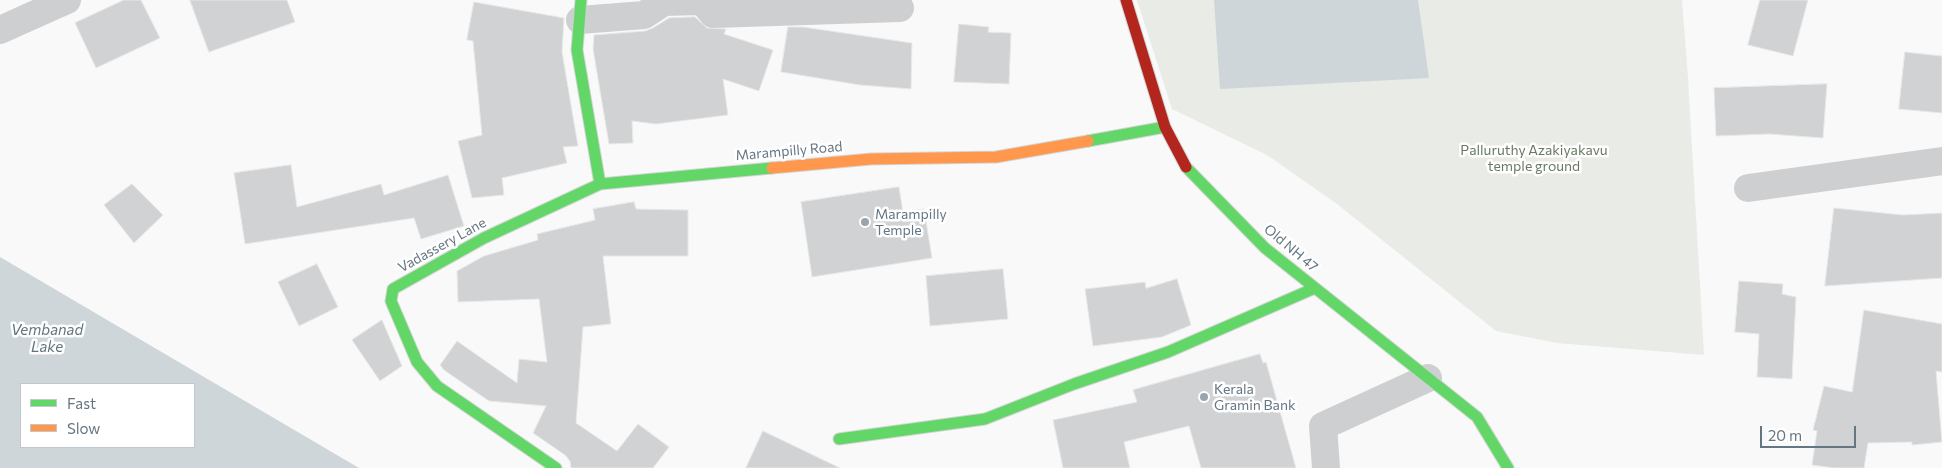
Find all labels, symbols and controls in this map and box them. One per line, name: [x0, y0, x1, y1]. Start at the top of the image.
street label: Marampilly Road: [735, 138, 843, 164]
park label: Palluruthy Azakiyakavu temple ground: [1460, 142, 1608, 174]
place label: Marampilly Temple: [875, 206, 947, 238]
street label: Vadassery Lane: [395, 214, 489, 276]
marker: Marampilly Temple: [859, 216, 871, 228]
street label: Old NH 47: [1261, 221, 1321, 275]
water label: Vembanad Lake: [11, 321, 83, 356]
place label: Kerala Gramin Bank: [1214, 381, 1296, 414]
legend: [20, 383, 195, 448]
marker: Kerala Gramin Bank: [1198, 391, 1210, 403]
text: Fast: [67, 394, 96, 412]
scale bar: [1762, 416, 1858, 448]
text: Slow: [67, 419, 100, 437]
text: 20 m: [1768, 426, 1802, 444]

